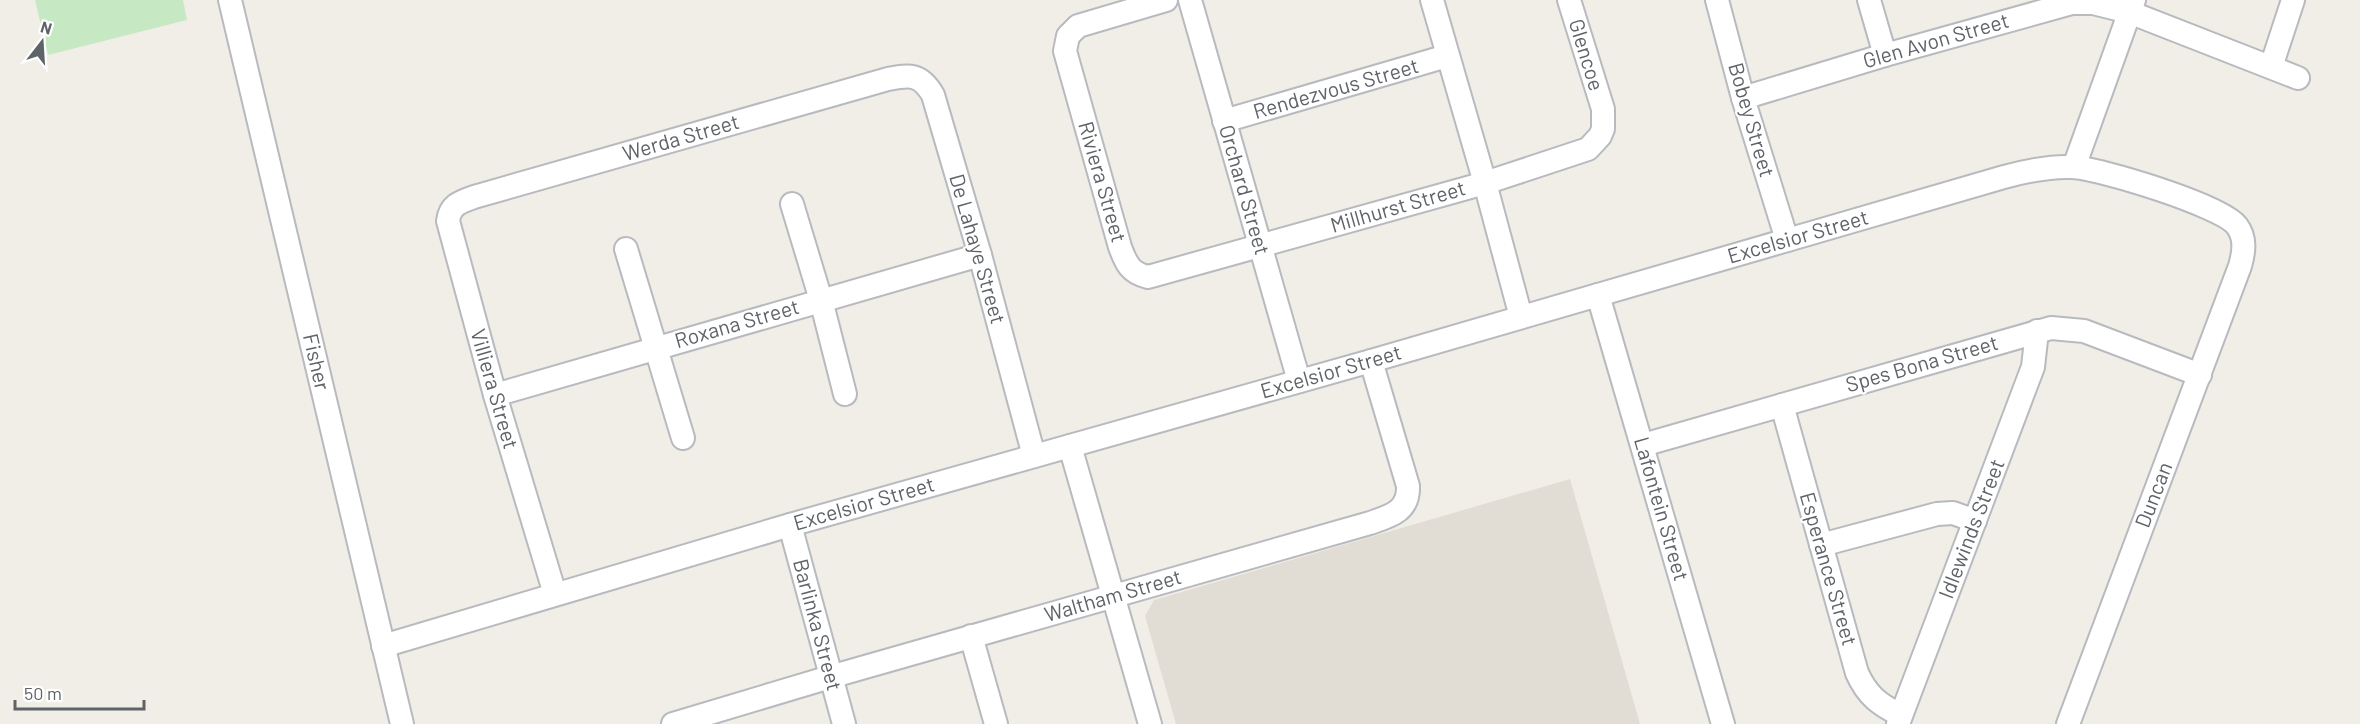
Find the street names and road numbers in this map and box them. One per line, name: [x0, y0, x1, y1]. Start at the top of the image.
street label: Glen Avon Street: [1860, 7, 2011, 72]
street label: Glencoe: [1565, 16, 1610, 93]
street label: Rendezvous Street: [1250, 52, 1421, 123]
street label: Bobey Street: [1724, 59, 1781, 180]
street label: Werda Street: [620, 108, 742, 165]
street label: Riviera Street: [1074, 118, 1133, 245]
street label: Orchard Street: [1215, 122, 1276, 257]
street label: De Lahaye Street: [945, 171, 1012, 327]
street label: Millhurst Street: [1327, 174, 1468, 237]
street label: Excelsior Street: [1724, 204, 1871, 268]
street label: Roxana Street: [671, 293, 802, 352]
street label: Villiera Street: [466, 326, 525, 452]
street label: Spes Bona Street: [1843, 329, 2001, 396]
street label: Fisher: [299, 331, 336, 393]
street label: Excelsior Street: [1257, 339, 1404, 403]
street label: Lafontein Street: [1630, 434, 1695, 583]
street label: Idlewinds Street: [1933, 455, 2009, 602]
street label: Duncan: [2129, 458, 2176, 531]
street label: Excelsior Street: [790, 471, 937, 535]
street label: Esperance Street: [1796, 489, 1863, 648]
street label: Barlinka Street: [789, 556, 848, 693]
street label: Waltham Street: [1041, 563, 1184, 626]

